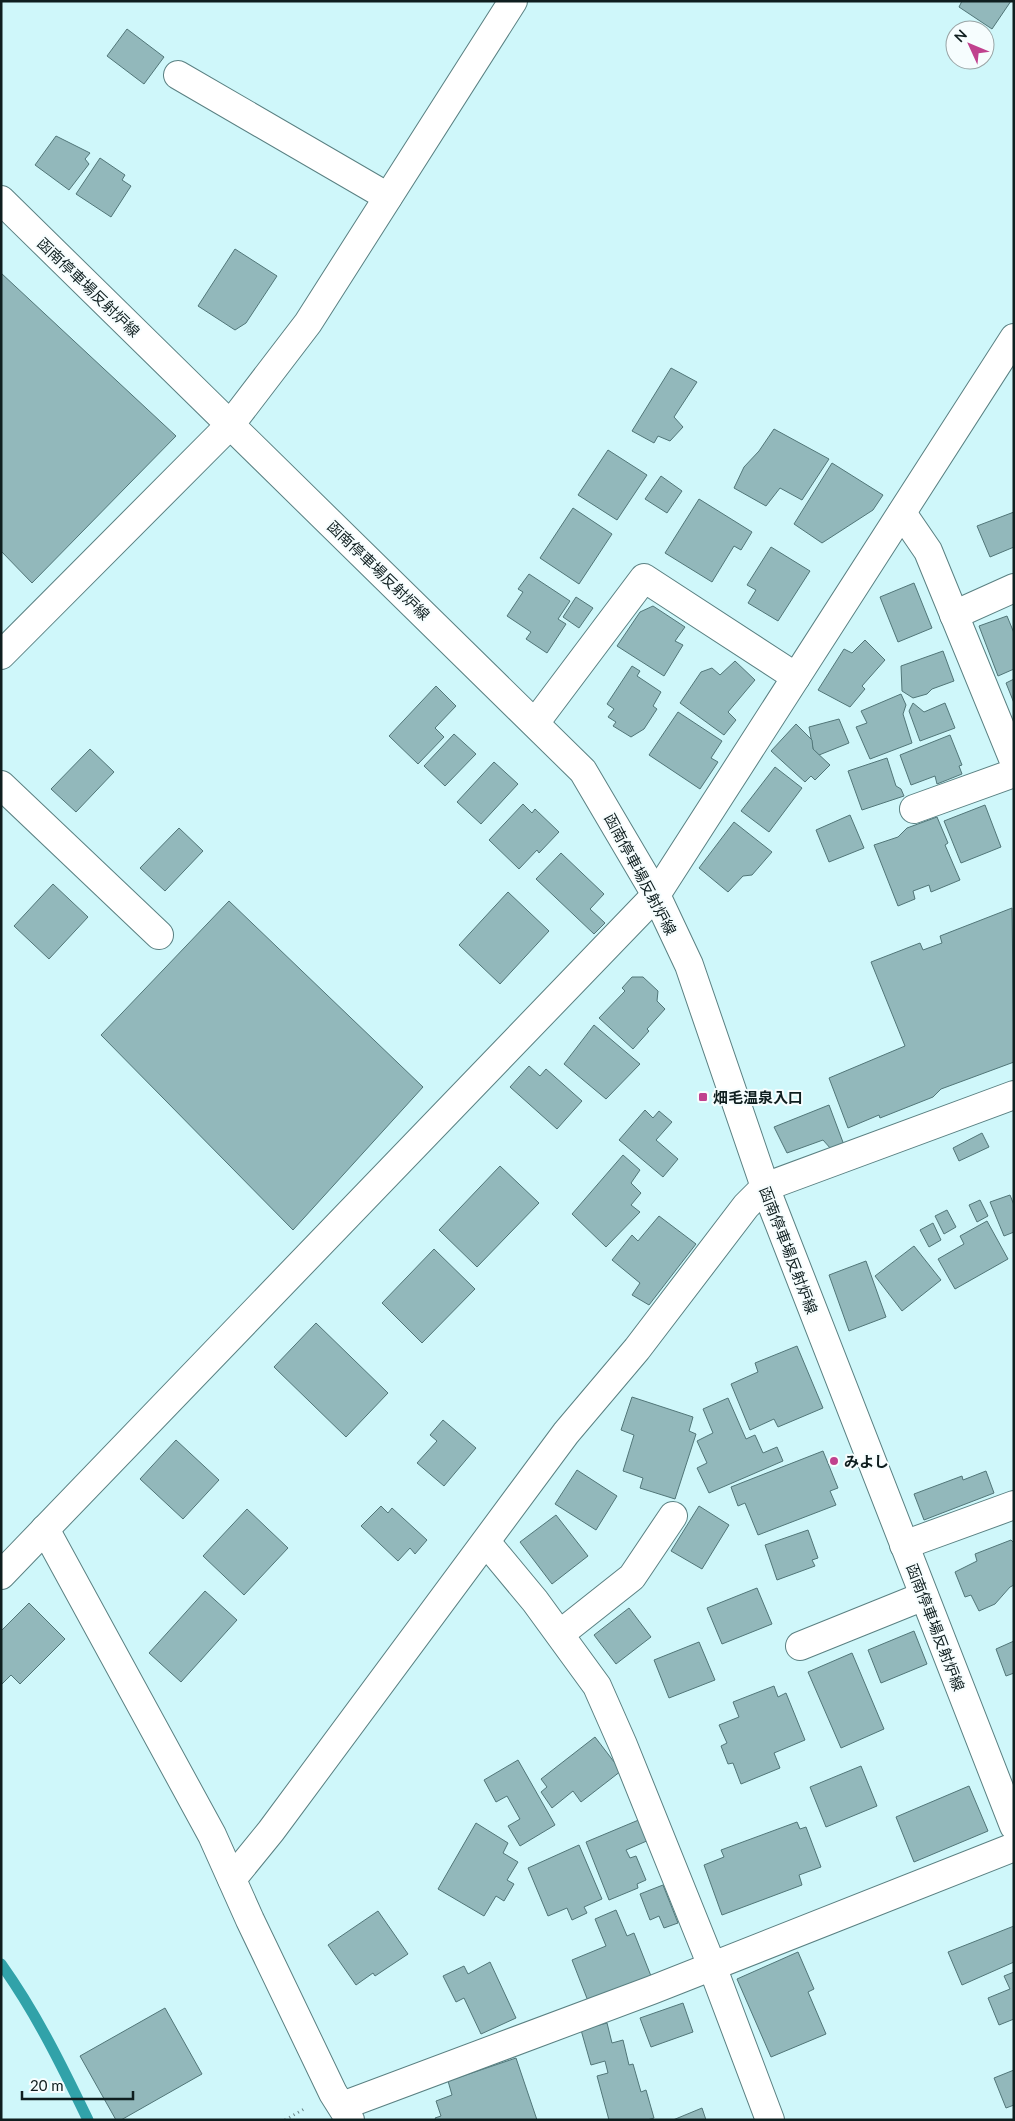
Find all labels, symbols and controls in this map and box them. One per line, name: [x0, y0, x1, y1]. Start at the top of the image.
north arrow: [945, 20, 995, 70]
text: N: [950, 26, 970, 45]
street label: 函南停車場反射炉線: [34, 234, 144, 340]
street label: 函南停車場反射炉線: [324, 517, 434, 623]
street label: 函南停車場反射炉線: [601, 810, 681, 938]
place label: 畑毛温泉入口: [713, 1088, 803, 1106]
marker: 畑毛温泉入口: [697, 1091, 709, 1103]
street label: 函南停車場反射炉線: [756, 1184, 822, 1316]
place label: みよし: [844, 1452, 889, 1470]
marker: みよし: [828, 1455, 840, 1467]
street label: 函南停車場反射炉線: [903, 1561, 969, 1693]
scale bar: [22, 2068, 134, 2100]
text: 20 m: [30, 2076, 64, 2094]

